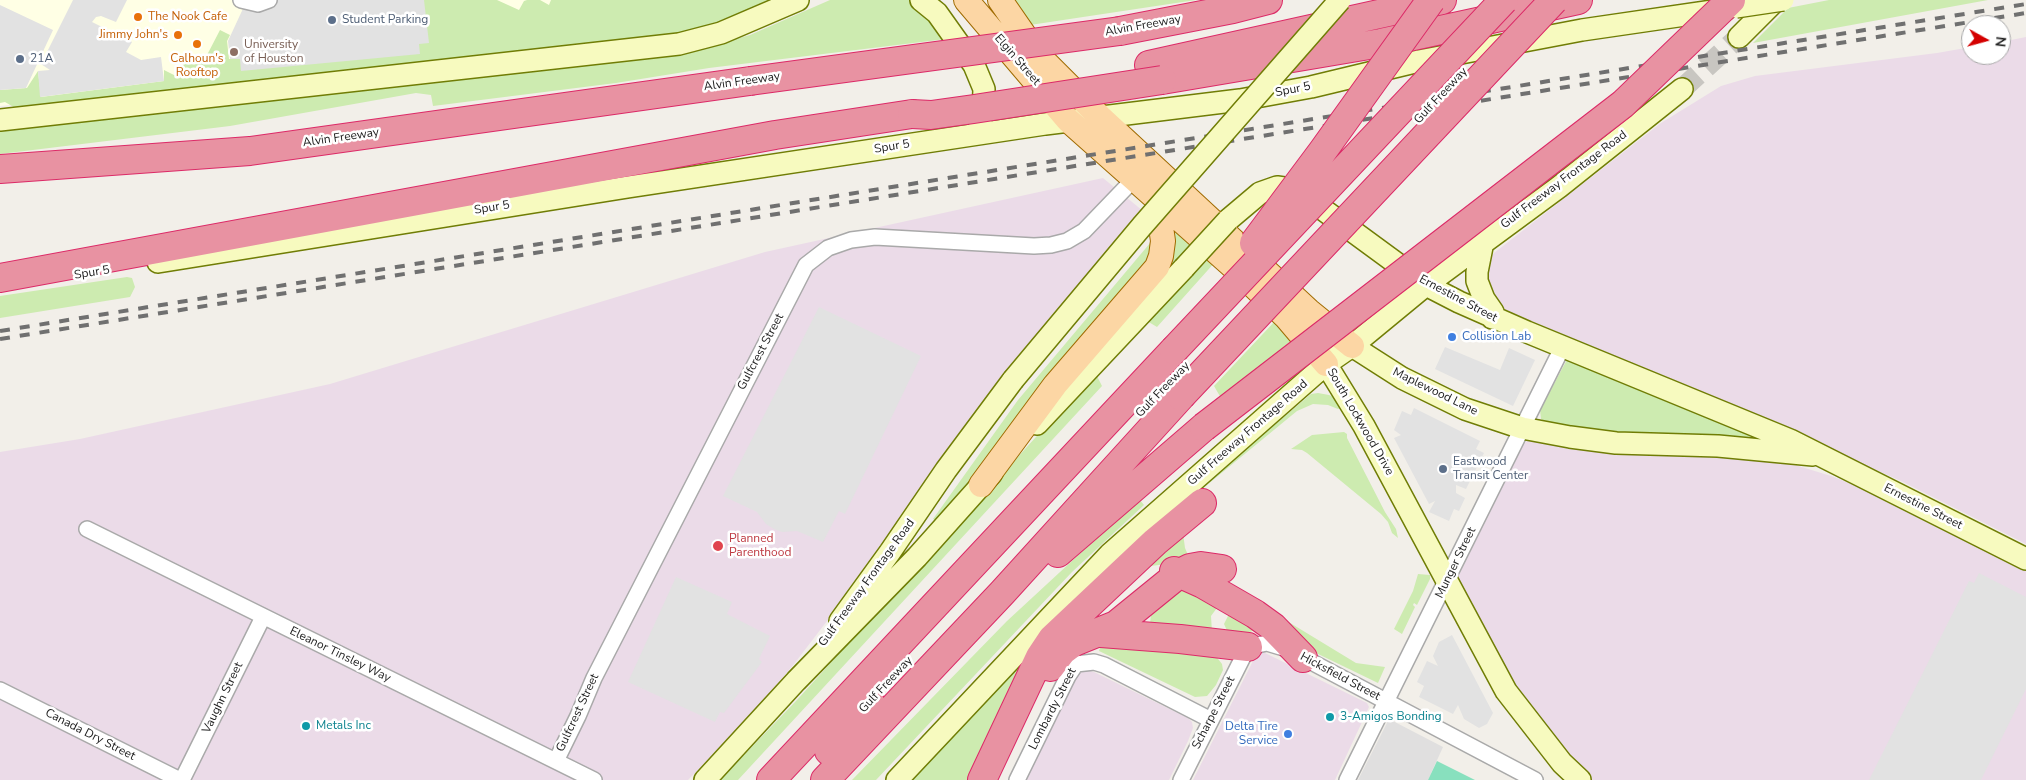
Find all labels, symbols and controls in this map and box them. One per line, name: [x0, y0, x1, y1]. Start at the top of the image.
place label: The Nook Cafe: [148, 10, 227, 24]
marker: The Nook Cafe: [132, 11, 144, 23]
street label: Alvin Freeway: [1104, 12, 1182, 40]
place label: Student Parking: [342, 13, 428, 27]
marker: Student Parking: [326, 14, 338, 26]
north arrow: [1961, 15, 2011, 65]
place label: Jimmy John's: [99, 28, 168, 42]
marker: Jimmy John's: [172, 29, 184, 41]
street label: Elgin Street: [991, 32, 1043, 88]
text: N: [1990, 35, 2010, 48]
marker: Calhoun's Rooftop: [191, 38, 203, 50]
place label: University of Houston: [244, 38, 304, 66]
marker: University of Houston: [228, 46, 240, 58]
place label: 21A: [30, 52, 53, 66]
place label: Calhoun's Rooftop: [170, 52, 224, 80]
marker: 21A: [14, 53, 26, 65]
street label: Gulf Freeway: [1411, 65, 1471, 127]
street label: Alvin Freeway: [703, 70, 781, 94]
street label: Spur 5: [1274, 80, 1312, 100]
street label: Alvin Freeway: [302, 126, 380, 150]
street label: Gulf Freeway Frontage Road: [1498, 128, 1630, 232]
street label: Spur 5: [873, 137, 911, 157]
street label: Spur 5: [473, 198, 511, 218]
street label: Spur 5: [73, 263, 111, 283]
street label: Ernestine Street: [1417, 272, 1499, 326]
street label: Gulfcrest Street: [735, 311, 787, 393]
place label: Collision Lab: [1462, 330, 1531, 344]
marker: Collision Lab: [1446, 331, 1458, 343]
street label: Gulf Freeway: [1133, 359, 1193, 421]
street label: Maplewood Lane: [1390, 365, 1480, 419]
street label: South Lockwood Drive: [1323, 366, 1397, 478]
street label: Gulf Freeway Frontage Road: [1185, 377, 1311, 489]
place label: Eastwood Transit Center: [1453, 455, 1528, 483]
marker: Eastwood Transit Center: [1437, 463, 1449, 475]
street label: Ernestine Street: [1881, 481, 1965, 533]
street label: Gulf Freeway Frontage Road: [816, 516, 918, 650]
street label: Munger Street: [1433, 525, 1479, 601]
place label: Planned Parenthood: [729, 532, 791, 560]
marker: Planned Parenthood: [711, 539, 725, 553]
street label: Eleanor Tinsley Way: [287, 624, 393, 686]
street label: Hicksfield Street: [1298, 650, 1382, 704]
street label: Gulf Freeway: [856, 654, 916, 716]
street label: Vaughn Street: [200, 660, 246, 736]
street label: Lombardy Street: [1026, 666, 1080, 752]
street label: Gulfcrest Street: [554, 672, 602, 754]
street label: Scharpe Street: [1190, 674, 1238, 752]
street label: Canada Dry Street: [42, 706, 138, 764]
place label: 3-Amigos Bonding: [1340, 710, 1442, 724]
marker: 3-Amigos Bonding: [1324, 711, 1336, 723]
place label: Metals Inc: [316, 719, 371, 733]
marker: Metals Inc: [300, 720, 312, 732]
place label: Delta Tire Service: [1225, 720, 1278, 748]
marker: Delta Tire Service: [1282, 728, 1294, 740]

